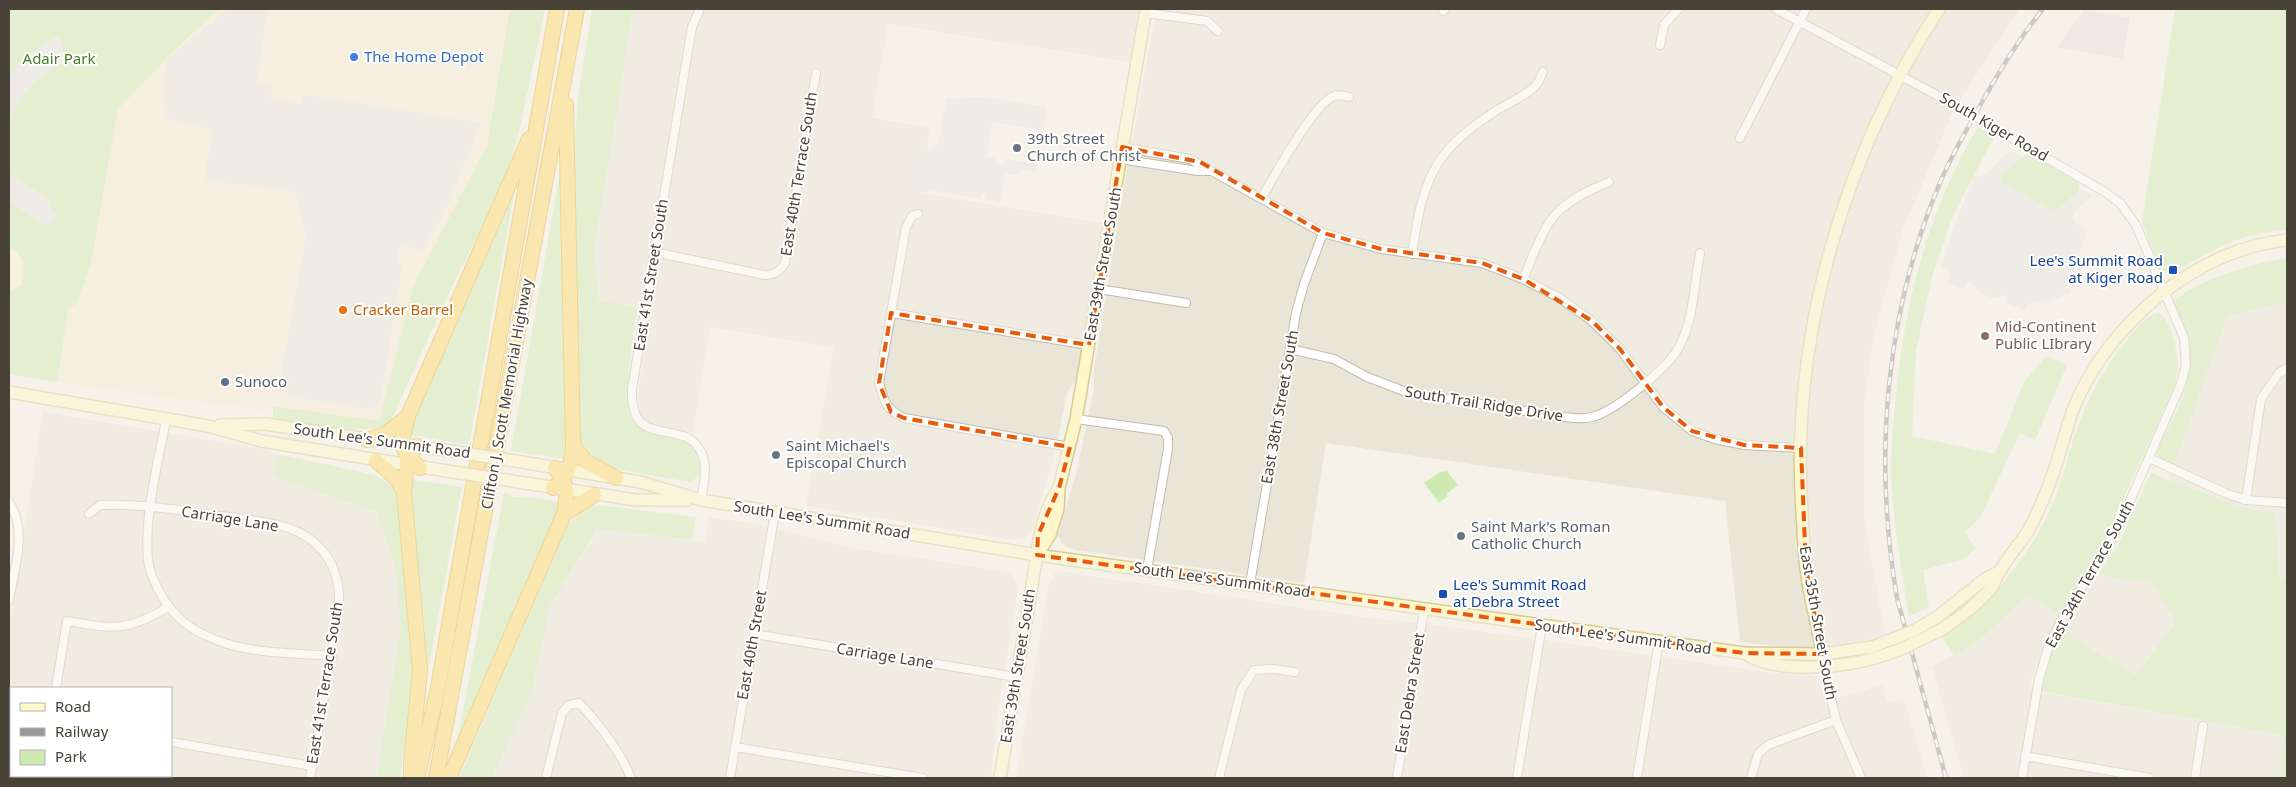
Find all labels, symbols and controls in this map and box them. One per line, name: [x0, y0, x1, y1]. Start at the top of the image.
place label: The Home Depot: [364, 46, 484, 66]
park label: Adair Park: [23, 48, 95, 68]
marker: The Home Depot: [348, 51, 360, 63]
street label: South Kiger Road: [1937, 87, 2052, 165]
street label: East 40th Terrace South: [775, 90, 821, 257]
place label: 39th Street Church of Christ: [1027, 128, 1141, 165]
marker: 39th Street Church of Christ: [1011, 142, 1023, 154]
street label: East 39th Street South: [1079, 185, 1125, 342]
street label: East 41st Street South: [628, 197, 672, 352]
place label: Lee's Summit Road at Kiger Road: [2030, 250, 2163, 287]
marker: Lee's Summit Road at Kiger Road: [2167, 264, 2179, 276]
street label: Clifton J. Scott Memorial Highway: [476, 276, 536, 511]
place label: Cracker Barrel: [353, 299, 453, 319]
marker: Cracker Barrel: [337, 304, 349, 316]
place label: Mid-Continent Public LIbrary: [1995, 316, 2097, 353]
street label: East 38th Street South: [1256, 328, 1302, 485]
marker: Mid-Continent Public LIbrary: [1979, 330, 1991, 342]
place label: Sunoco: [235, 371, 287, 391]
marker: Sunoco: [219, 376, 231, 388]
street label: South Trail Ridge Drive: [1404, 381, 1565, 425]
street label: South Lee's Summit Road: [292, 418, 472, 462]
place label: Saint Michael's Episcopal Church: [786, 435, 907, 472]
marker: Saint Michael's Episcopal Church: [770, 449, 782, 461]
street label: South Lee's Summit Road: [732, 495, 912, 543]
street label: East 34th Terrace South: [2040, 496, 2138, 651]
street label: Carriage Lane: [180, 500, 280, 536]
place label: Saint Mark's Roman Catholic Church: [1471, 516, 1610, 553]
marker: Saint Mark's Roman Catholic Church: [1455, 530, 1467, 542]
street label: East 35th Street South: [1796, 544, 1842, 701]
street label: South Lee's Summit Road: [1132, 557, 1312, 601]
place label: Lee's Summit Road at Debra Street: [1453, 574, 1586, 611]
street label: East 39th Street South: [995, 587, 1039, 744]
street label: East 40th Street: [732, 588, 771, 701]
marker: Lee's Summit Road at Debra Street: [1437, 588, 1449, 600]
street label: East 41st Terrace South: [301, 600, 347, 765]
street label: South Lee's Summit Road: [1533, 614, 1713, 658]
street label: East Debra Street: [1390, 630, 1429, 755]
street label: Carriage Lane: [835, 637, 935, 673]
legend: [10, 687, 172, 777]
text: Road: [55, 696, 91, 716]
text: Railway: [55, 721, 109, 741]
text: Park: [55, 746, 87, 766]

